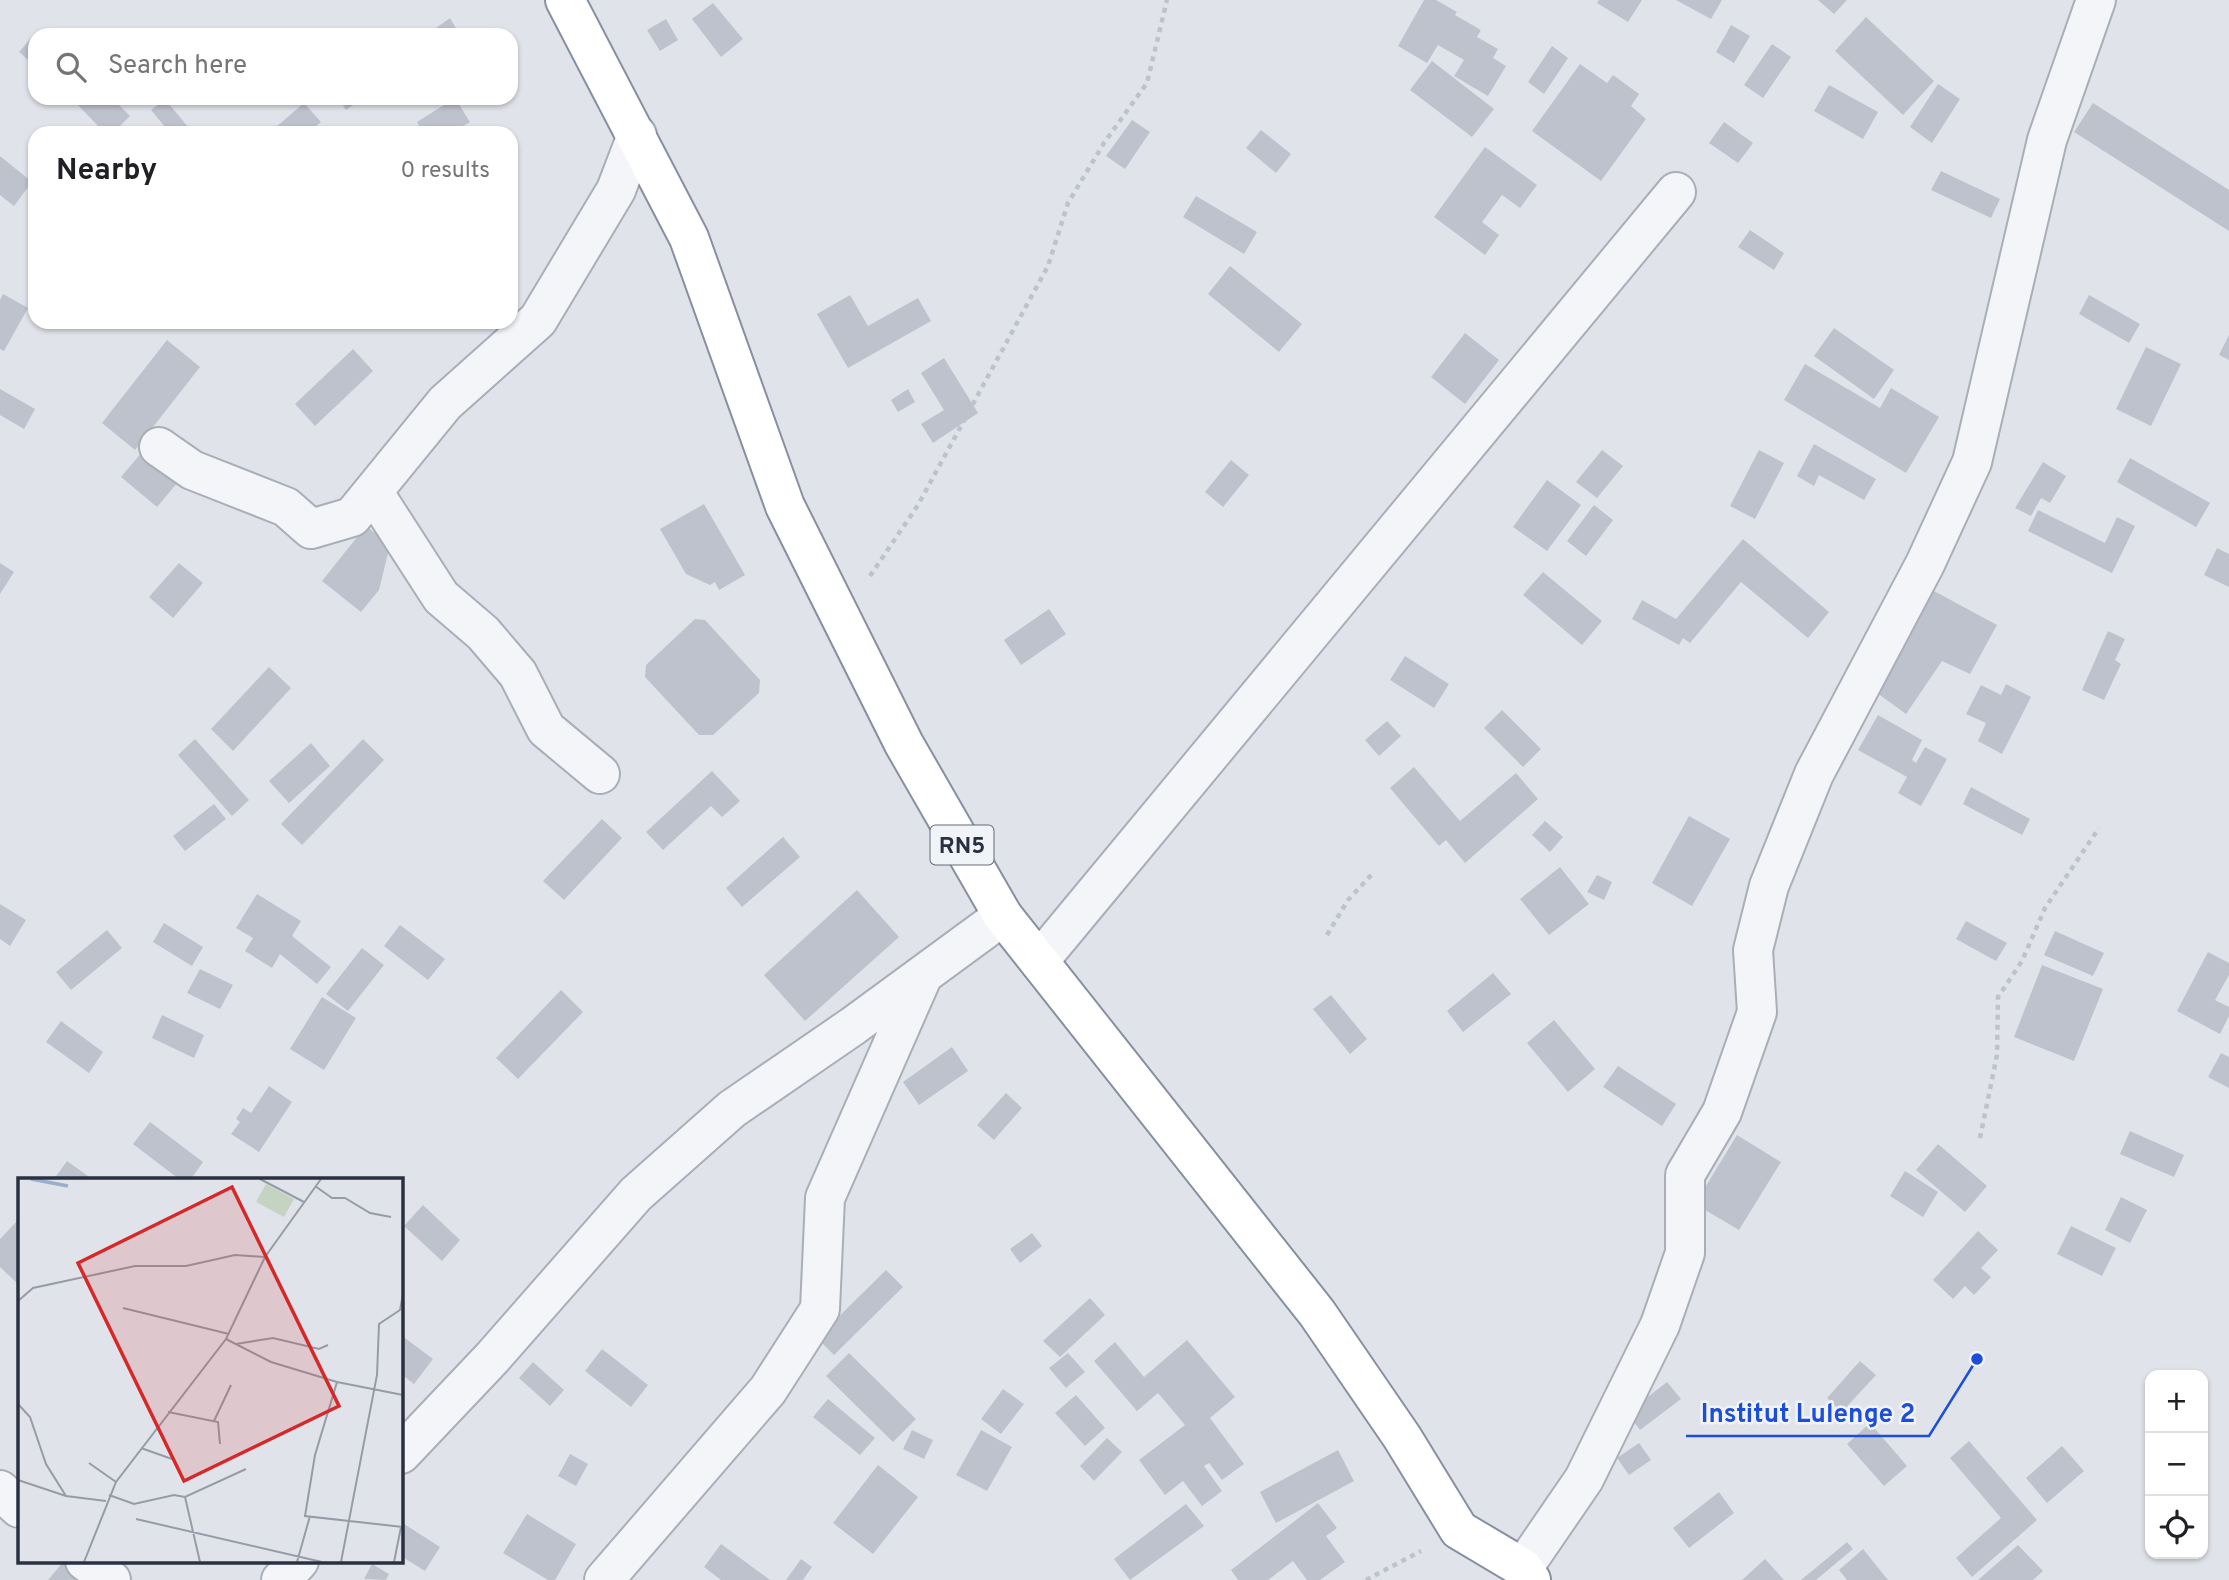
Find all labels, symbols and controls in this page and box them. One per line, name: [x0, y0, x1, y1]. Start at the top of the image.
search box: [28, 28, 518, 105]
icon: search: [52, 48, 90, 86]
text: Search here: [108, 50, 247, 83]
text: Nearby: [56, 153, 157, 190]
text: 0 results: [401, 157, 490, 186]
road number: RN5: [930, 825, 993, 864]
inset map: [18, 1178, 402, 1562]
map controls: [2145, 1370, 2208, 1559]
button: +: [2145, 1370, 2208, 1433]
callout: Institut Lulenge 2: [1686, 1389, 1929, 1436]
text: Institut Lulenge 2: [1701, 1399, 1915, 1432]
button: −: [2145, 1433, 2208, 1496]
button: locate: [2145, 1496, 2208, 1559]

